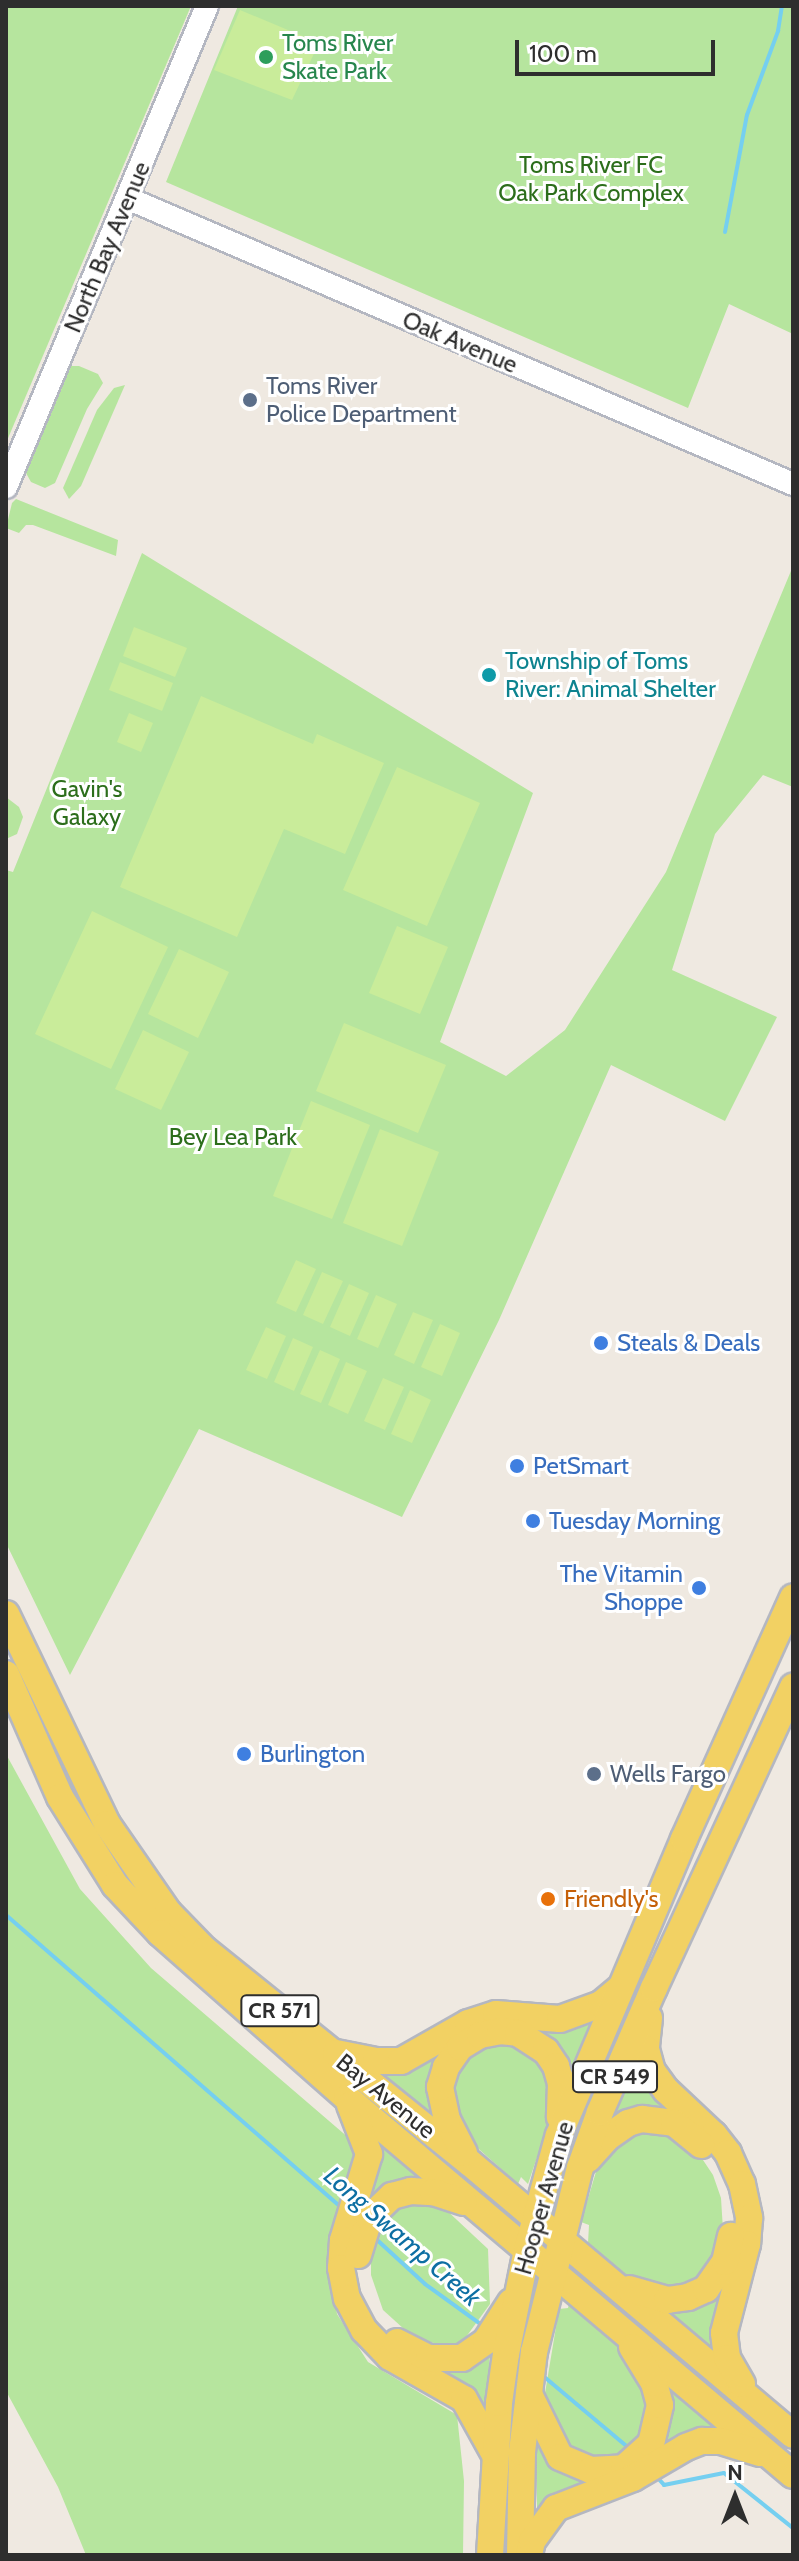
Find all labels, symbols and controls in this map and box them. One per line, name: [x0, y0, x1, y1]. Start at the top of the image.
scale bar: [519, 24, 719, 74]
place label: Toms River Skate Park: [282, 29, 393, 85]
text: 100 m: [529, 39, 597, 68]
marker: Toms River Skate Park: [257, 48, 275, 66]
park label: Toms River FC Oak Park Complex: [498, 151, 684, 207]
street label: North Bay Avenue: [58, 157, 156, 337]
street label: Oak Avenue: [398, 305, 522, 379]
place label: Toms River Police Department: [266, 372, 457, 428]
marker: Toms River Police Department: [241, 391, 259, 409]
place label: Township of Toms River: Animal Shelter: [505, 647, 716, 703]
marker: Township of Toms River: Animal Shelter: [480, 666, 498, 684]
park label: Gavin's Galaxy: [52, 775, 122, 831]
park label: Bey Lea Park: [169, 1123, 297, 1151]
place label: Steals & Deals: [617, 1329, 760, 1357]
marker: Steals & Deals: [592, 1334, 610, 1352]
place label: PetSmart: [533, 1452, 629, 1480]
marker: PetSmart: [508, 1457, 526, 1475]
place label: Tuesday Morning: [549, 1507, 720, 1535]
marker: Tuesday Morning: [524, 1512, 542, 1530]
place label: The Vitamin Shoppe: [560, 1560, 683, 1616]
marker: The Vitamin Shoppe: [690, 1579, 708, 1597]
place label: Burlington: [260, 1740, 365, 1768]
marker: Burlington: [235, 1745, 253, 1763]
place label: Wells Fargo: [610, 1760, 726, 1788]
marker: Wells Fargo: [585, 1765, 603, 1783]
place label: Friendly's: [564, 1885, 659, 1913]
marker: Friendly's: [539, 1890, 557, 1908]
road number: CR 571: [240, 1993, 320, 2029]
street label: Bay Avenue: [331, 2047, 441, 2145]
road number: CR 549: [571, 2059, 659, 2095]
street label: Hooper Avenue: [508, 2118, 580, 2278]
water label: Long Swamp Creek: [317, 2160, 487, 2314]
north arrow: [695, 2457, 775, 2537]
text: N: [727, 2459, 743, 2486]

